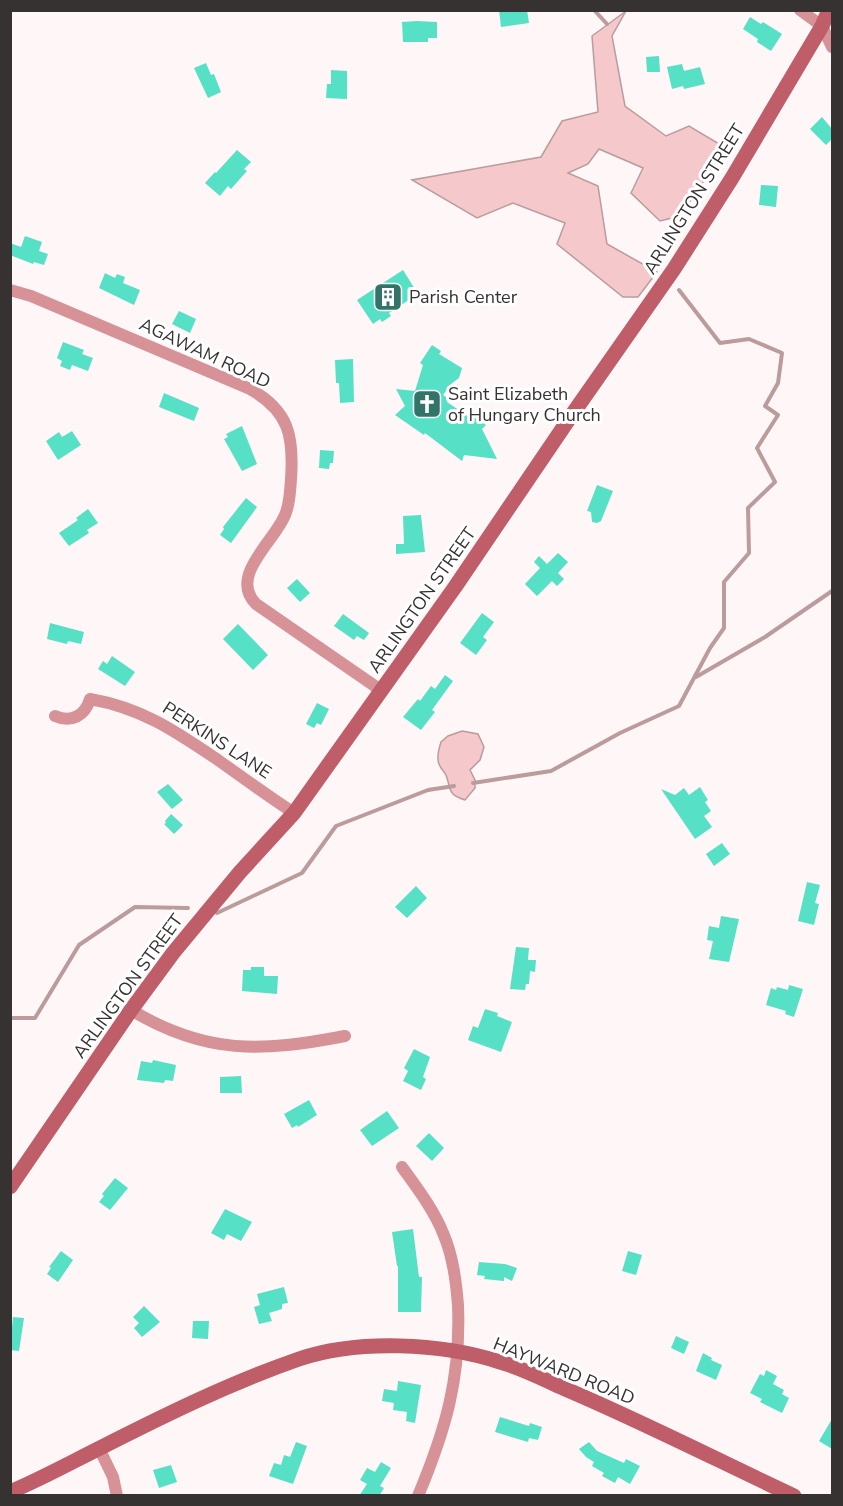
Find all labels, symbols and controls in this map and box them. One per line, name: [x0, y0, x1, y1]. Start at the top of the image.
street label: ARLINGTON STREET: [638, 119, 750, 279]
building icon: Parish Center: [372, 281, 404, 313]
place label: Parish Center: [409, 285, 518, 309]
street label: AGAWAM ROAD: [136, 312, 274, 394]
place label: Saint Elizabeth of Hungary Church: [448, 382, 601, 427]
church icon: Saint Elizabeth of Hungary Church: [411, 388, 443, 420]
street label: ARLINGTON STREET: [363, 522, 481, 678]
street label: PERKINS LANE: [158, 696, 276, 784]
street label: ARLINGTON STREET: [68, 909, 189, 1063]
street label: HAYWARD ROAD: [490, 1332, 638, 1410]

